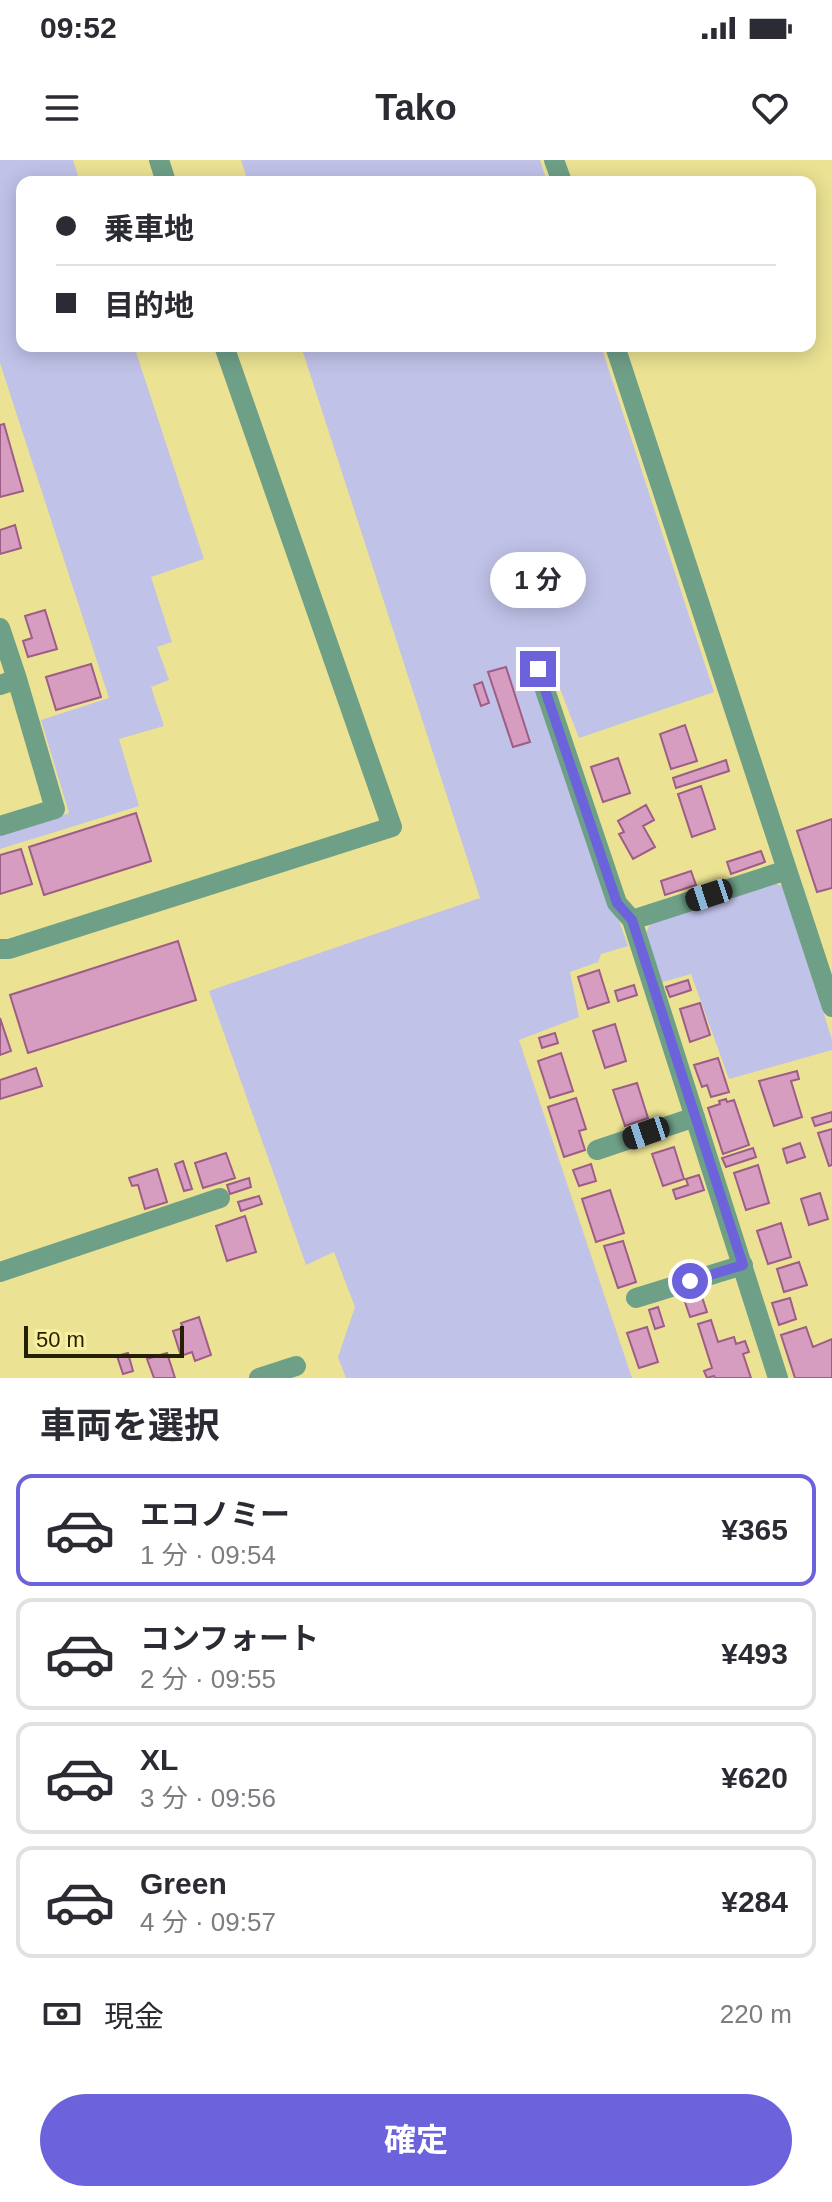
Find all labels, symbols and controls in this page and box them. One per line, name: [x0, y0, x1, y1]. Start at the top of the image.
text: 09:52: [40, 11, 117, 44]
icon: menu: [40, 86, 84, 130]
icon: heart: [748, 86, 792, 130]
text: Tako: [375, 87, 457, 128]
text: 乗車地: [104, 212, 194, 245]
text: 目的地: [104, 289, 194, 322]
callout: 1 分: [490, 553, 586, 609]
text: 1 分: [514, 565, 562, 595]
route end: [520, 651, 556, 687]
car: [682, 876, 736, 914]
car: [619, 1114, 673, 1152]
route start: [672, 1263, 708, 1299]
scale bar: [24, 1322, 184, 1358]
text: 50 m: [36, 1327, 85, 1352]
text: 車両を選択: [40, 1405, 220, 1446]
icon: car: [44, 1494, 116, 1566]
text: エコノミー: [140, 1498, 290, 1531]
text: ¥365: [721, 1513, 788, 1546]
text: 1 分 · 09:54: [140, 1540, 276, 1570]
icon: car: [44, 1618, 116, 1690]
text: コンフォート: [140, 1622, 319, 1655]
text: ¥493: [721, 1637, 788, 1670]
text: 2 分 · 09:55: [140, 1664, 276, 1694]
icon: car: [44, 1742, 116, 1814]
text: XL: [140, 1743, 178, 1776]
text: ¥620: [721, 1761, 788, 1794]
text: 3 分 · 09:56: [140, 1783, 276, 1813]
icon: car: [44, 1866, 116, 1938]
text: Green: [140, 1867, 227, 1900]
text: ¥284: [721, 1885, 788, 1918]
text: 4 分 · 09:57: [140, 1907, 276, 1937]
icon: cash: [40, 1992, 84, 2036]
text: 220 m: [720, 1999, 792, 2029]
text: 現金: [104, 2000, 164, 2033]
button: 確定: [40, 2094, 792, 2186]

